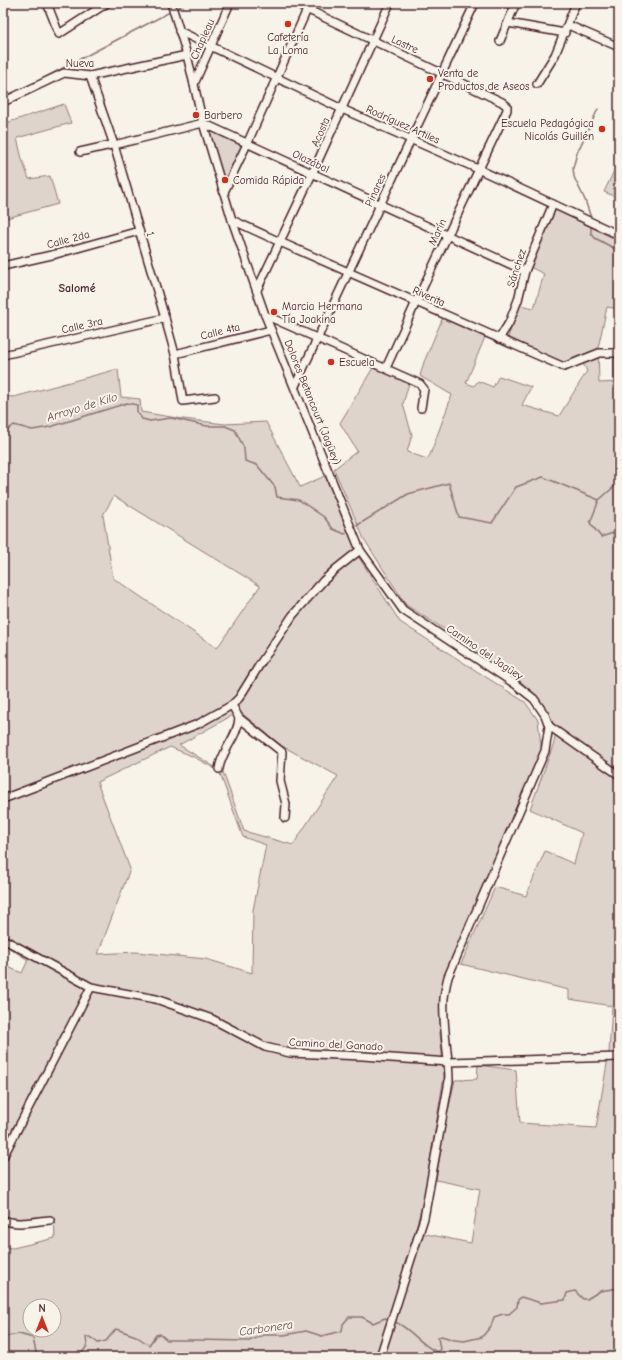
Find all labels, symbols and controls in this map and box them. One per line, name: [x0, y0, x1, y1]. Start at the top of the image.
street label: Chapleau: [188, 17, 217, 62]
marker: Cafetería La Loma: [283, 19, 293, 29]
place label: Cafetería La Loma: [267, 31, 309, 57]
street label: Lastre: [389, 33, 421, 57]
street label: Nueva: [66, 57, 94, 70]
place label: Venta de Productos de Aseos: [438, 67, 530, 93]
marker: Venta de Productos de Aseos: [425, 74, 435, 84]
street label: Rodríguez Artiles: [364, 102, 442, 147]
place label: Barbero: [204, 109, 242, 122]
marker: Barbero: [191, 110, 201, 120]
street label: Acosta: [308, 116, 333, 149]
place label: Escuela Pedagógica Nicolás Guillén: [501, 117, 594, 143]
marker: Escuela Pedagógica Nicolás Guillén: [597, 124, 607, 134]
street label: Olazábal: [290, 147, 331, 176]
street label: Pinares: [362, 171, 389, 209]
place label: Comida Rápida: [233, 174, 304, 187]
marker: Comida Rápida: [220, 175, 230, 185]
street label: Marín: [426, 217, 449, 248]
street label: Calle 2da: [45, 228, 91, 251]
street label: 1: [144, 230, 157, 238]
street label: Sánchez: [504, 247, 529, 289]
district label: Salomé: [58, 281, 96, 295]
street label: Riverita: [410, 284, 447, 309]
place label: Marcia Hermana Tía Joakina: [282, 300, 362, 326]
marker: Marcia Hermana Tía Joakina: [269, 307, 279, 317]
street label: Calle 3ra: [60, 314, 104, 337]
street label: Calle 4ta: [199, 320, 241, 343]
street label: Dolores Betancourt (Jagüey): [281, 338, 344, 467]
place label: Escuela: [339, 356, 375, 369]
marker: Escuela: [326, 357, 336, 367]
water label: Arroyo de Kilo: [44, 390, 119, 425]
street label: Camino del Jagüey: [444, 622, 526, 683]
street label: Camino del Ganado: [289, 1036, 383, 1053]
north arrow: [22, 1298, 62, 1338]
text: N: [38, 1302, 46, 1315]
water label: Carbonera: [238, 1317, 294, 1339]

